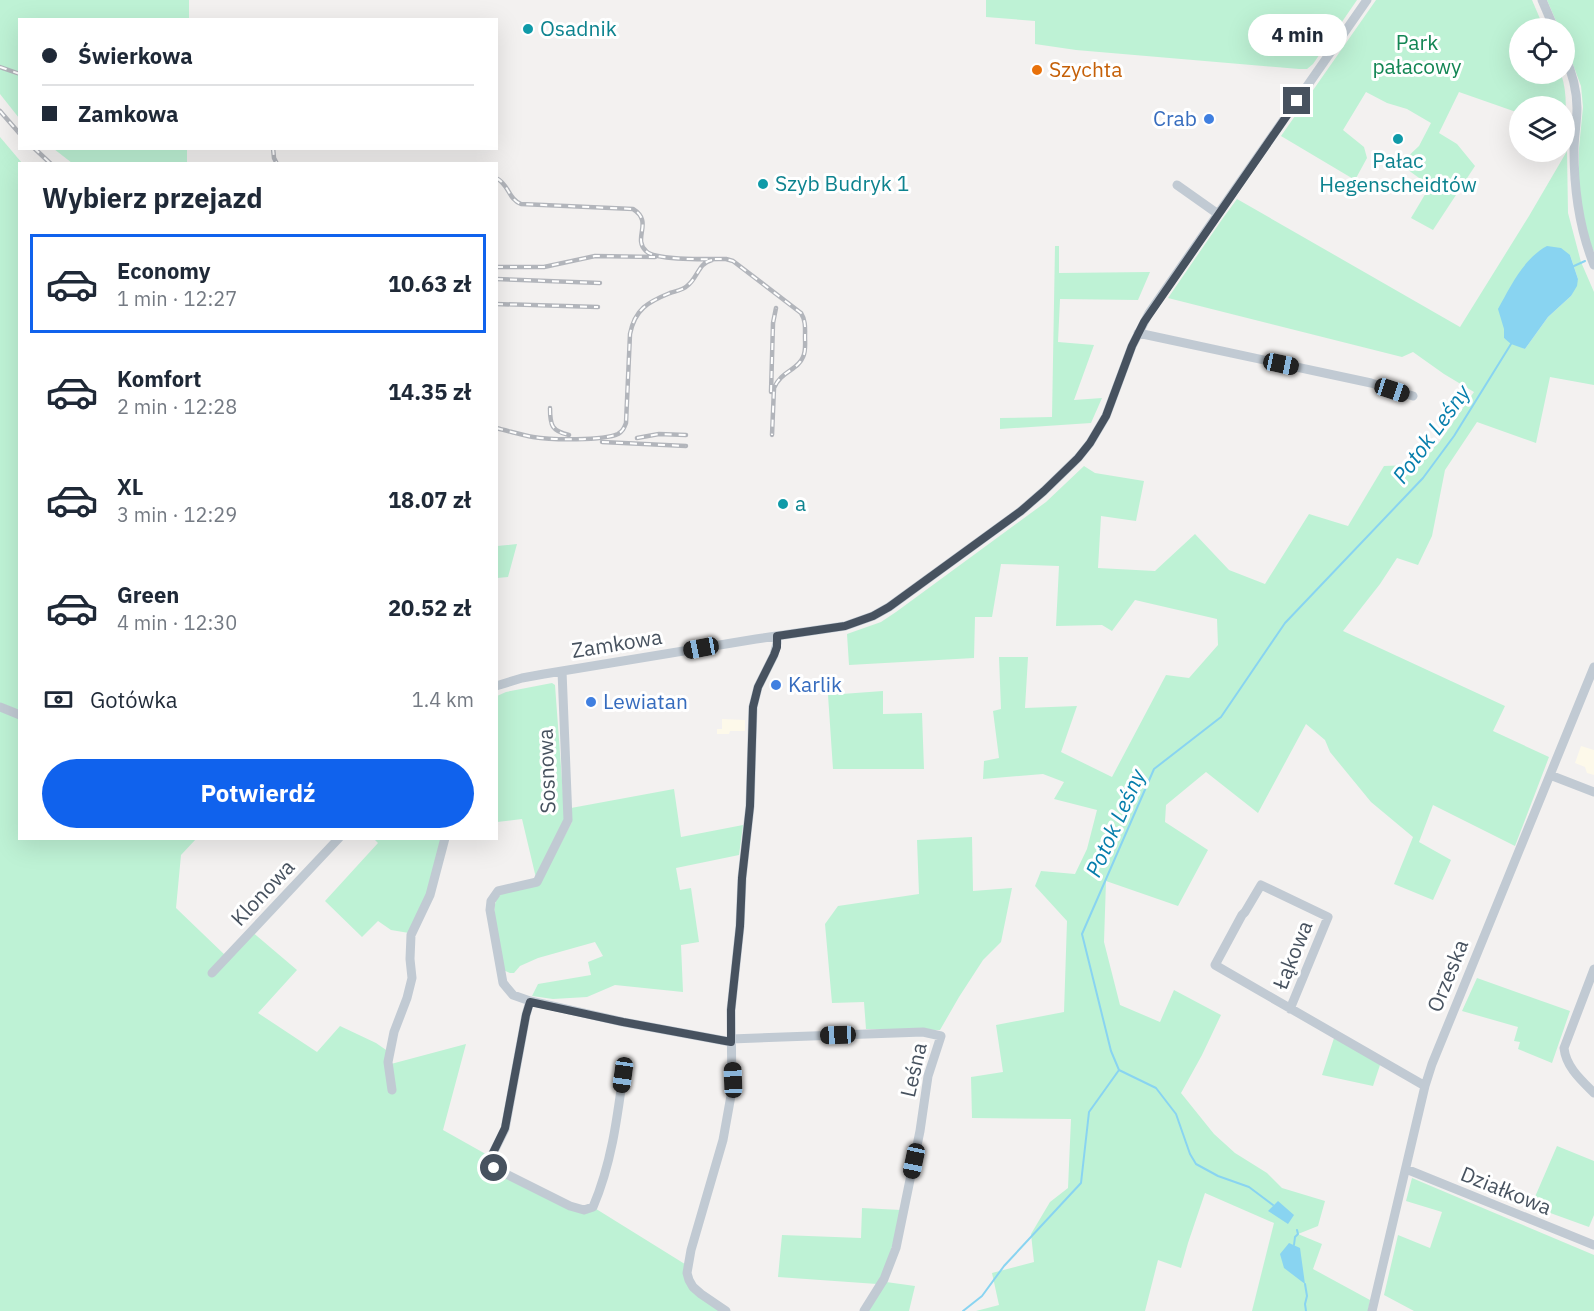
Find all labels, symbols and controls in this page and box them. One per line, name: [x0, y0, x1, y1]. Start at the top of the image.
place label: Osadnik: [540, 14, 617, 42]
callout: 4 min: [1248, 14, 1346, 56]
map controls: [1509, 18, 1575, 162]
button: locate: [1509, 18, 1575, 84]
text: 4 min: [1271, 21, 1324, 48]
marker: Osadnik: [521, 22, 535, 36]
park label: Park pałacowy: [1372, 28, 1462, 80]
text: Świerkowa: [78, 41, 193, 70]
place label: Szychta: [1049, 55, 1122, 83]
marker: Szychta: [1030, 63, 1044, 77]
route end: [1283, 87, 1310, 114]
button: layers: [1509, 96, 1575, 162]
text: Zamkowa: [78, 99, 179, 128]
place label: Crab: [1153, 104, 1197, 132]
marker: Crab: [1202, 112, 1216, 126]
marker: Pałac Hegenscheidtów: [1391, 132, 1405, 146]
place label: Pałac Hegenscheidtów: [1319, 146, 1477, 198]
place label: Szyb Budryk 1: [775, 169, 909, 197]
marker: Szyb Budryk 1: [756, 177, 770, 191]
text: Wybierz przejazd: [42, 180, 263, 215]
text: Economy: [117, 256, 211, 285]
icon: car: [45, 257, 99, 311]
text: 10.63 zł: [388, 269, 471, 298]
text: 1 min · 12:27: [117, 285, 237, 312]
car: [1262, 351, 1300, 377]
text: Komfort: [117, 364, 202, 393]
icon: car: [45, 365, 99, 419]
car: [1372, 376, 1412, 404]
text: 14.35 zł: [388, 377, 471, 406]
water label: Potok Leśny: [1385, 378, 1477, 489]
text: 2 min · 12:28: [117, 393, 237, 420]
text: XL: [117, 472, 143, 501]
icon: car: [45, 473, 99, 527]
text: 18.07 zł: [388, 485, 471, 514]
place label: a: [795, 489, 806, 517]
marker: a: [776, 497, 790, 511]
text: 3 min · 12:29: [117, 501, 237, 528]
text: Green: [117, 580, 179, 609]
icon: car: [45, 581, 99, 635]
text: 20.52 zł: [388, 593, 471, 622]
text: 4 min · 12:30: [117, 609, 237, 636]
street label: Zamkowa: [570, 622, 664, 664]
car: [682, 636, 720, 660]
place label: Karlik: [788, 670, 842, 698]
marker: Karlik: [769, 678, 783, 692]
icon: cash: [42, 683, 75, 716]
text: Gotówka: [90, 685, 178, 714]
text: 1.4 km: [412, 686, 474, 713]
place label: Lewiatan: [603, 687, 688, 715]
marker: Lewiatan: [584, 695, 598, 709]
street label: Sosnowa: [531, 728, 561, 814]
button: Potwierdź: [42, 759, 474, 828]
water label: Potok Leśny: [1078, 763, 1152, 881]
street label: Klonowa: [224, 853, 300, 932]
street label: Łąkowa: [1265, 916, 1318, 994]
street label: Orzeska: [1420, 935, 1474, 1016]
car: [820, 1025, 856, 1045]
street label: Leśna: [893, 1040, 933, 1100]
car: [612, 1056, 634, 1094]
car: [723, 1062, 743, 1098]
car: [901, 1142, 927, 1180]
route start: [480, 1154, 507, 1181]
street label: Działkowa: [1457, 1159, 1556, 1221]

